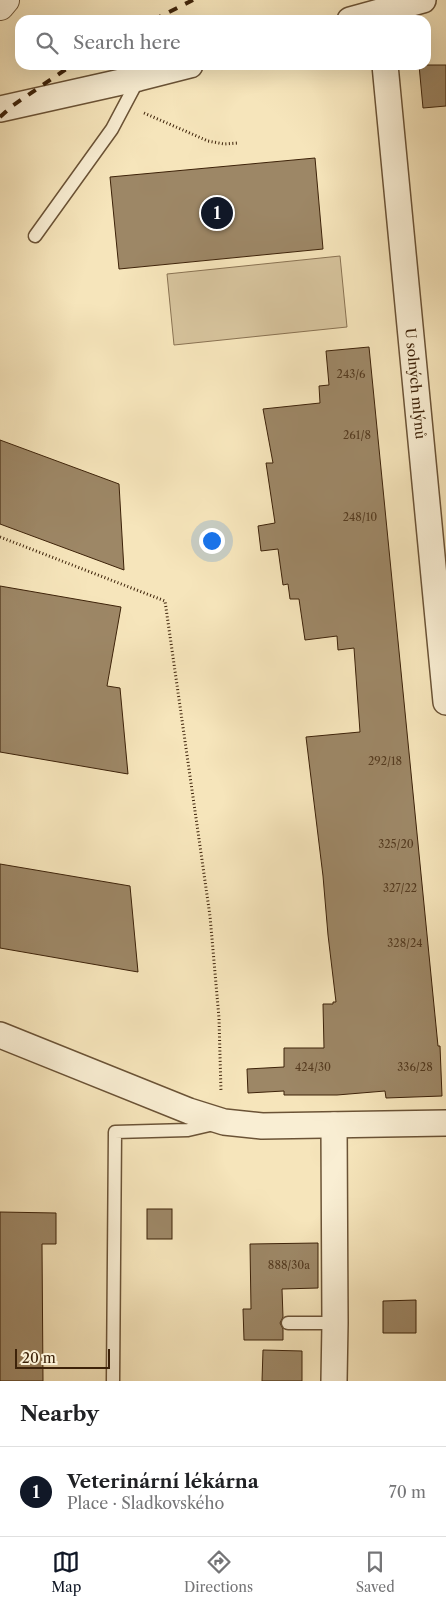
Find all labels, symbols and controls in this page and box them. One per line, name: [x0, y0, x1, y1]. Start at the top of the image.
search box: [15, 15, 431, 70]
icon: search: [33, 29, 61, 57]
text: Search here: [73, 31, 181, 54]
pin: 1: [201, 194, 233, 232]
street label: U solných mlýnů: [401, 327, 430, 440]
house number: 243/6: [337, 367, 366, 381]
house number: 261/8: [343, 428, 371, 442]
house number: 248/10: [343, 510, 377, 524]
your location: [199, 528, 225, 554]
house number: 292/18: [368, 754, 402, 768]
house number: 325/20: [378, 837, 414, 851]
house number: 327/22: [383, 881, 417, 895]
house number: 328/24: [387, 936, 423, 950]
house number: 424/30: [295, 1060, 331, 1074]
house number: 336/28: [397, 1060, 433, 1074]
house number: 888/30a: [268, 1258, 310, 1272]
scale bar: [15, 1346, 110, 1369]
text: 20 m: [22, 1349, 56, 1367]
text: Nearby: [20, 1401, 99, 1426]
text: Veterinární lékárna: [67, 1470, 259, 1493]
text: 1: [32, 1482, 40, 1502]
text: 70 m: [389, 1482, 426, 1502]
text: Place · Sladkovského: [67, 1493, 224, 1513]
tab: Map: [51, 1548, 81, 1596]
tab: Directions: [184, 1548, 253, 1596]
tab: Saved: [356, 1548, 395, 1596]

